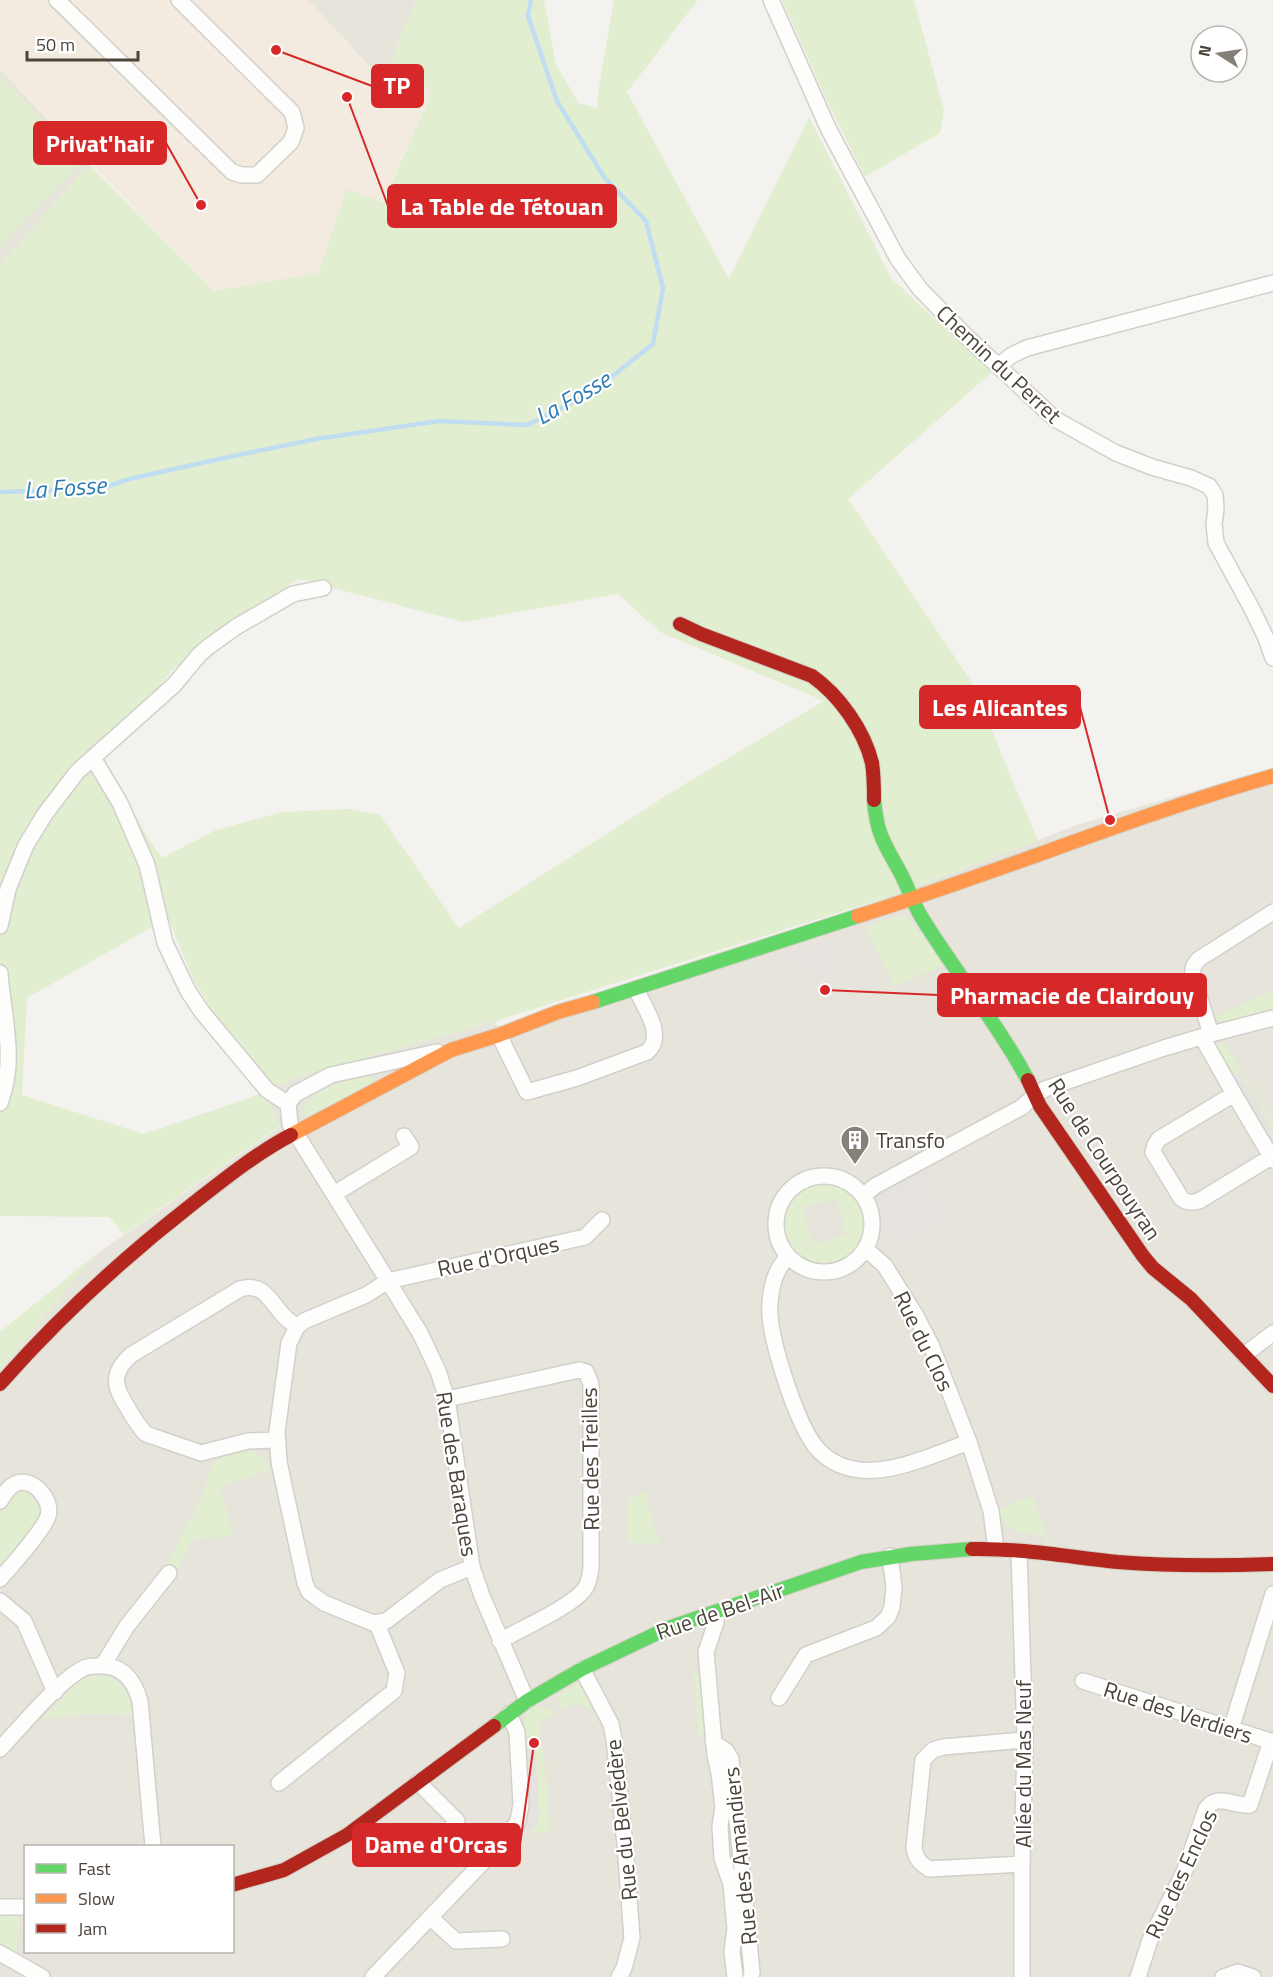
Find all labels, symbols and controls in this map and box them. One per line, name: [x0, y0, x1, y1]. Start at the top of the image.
scale bar: [27, 24, 138, 62]
north arrow: [1189, 24, 1249, 84]
text: 50 m: [36, 31, 75, 58]
text: N: [1191, 43, 1217, 59]
callout: TP: [372, 65, 423, 107]
text: TP: [384, 67, 410, 103]
callout: Privat'hair: [34, 122, 166, 164]
text: Privat'hair: [46, 125, 154, 161]
callout: La Table de Tétouan: [388, 185, 616, 227]
text: La Table de Tétouan: [400, 188, 604, 224]
street label: Chemin du Perret: [929, 297, 1070, 431]
water label: La Fosse: [528, 360, 619, 433]
water label: La Fosse: [23, 466, 109, 508]
callout: Les Alicantes: [920, 686, 1080, 728]
text: Les Alicantes: [932, 689, 1068, 725]
callout: Pharmacie de Clairdouy: [938, 974, 1206, 1016]
text: Pharmacie de Clairdouy: [950, 977, 1194, 1013]
street label: Rue de Courpouyran: [1040, 1071, 1170, 1247]
place label: Transfo: [876, 1123, 945, 1157]
building icon: Transfo: [839, 1124, 871, 1166]
street label: Rue d'Orques: [434, 1227, 562, 1285]
street label: Rue du Clos: [885, 1285, 963, 1397]
street label: Rue des Treilles: [572, 1387, 608, 1531]
street label: Rue des Baraques: [427, 1389, 487, 1559]
street label: Rue de Bel-Air: [651, 1573, 789, 1649]
street label: Rue des Verdiers: [1099, 1672, 1257, 1752]
street label: Allée du Mas Neuf: [1006, 1679, 1040, 1848]
street label: Rue du Belvédère: [596, 1738, 646, 1902]
street label: Rue des Amandiers: [714, 1765, 766, 1947]
street label: Rue des Enclos: [1136, 1804, 1226, 1944]
callout: Dame d'Orcas: [353, 1824, 520, 1866]
text: Dame d'Orcas: [364, 1826, 508, 1862]
legend: [24, 1845, 234, 1953]
text: Fast: [78, 1855, 111, 1882]
text: Slow: [78, 1885, 115, 1912]
text: Jam: [78, 1915, 107, 1942]

